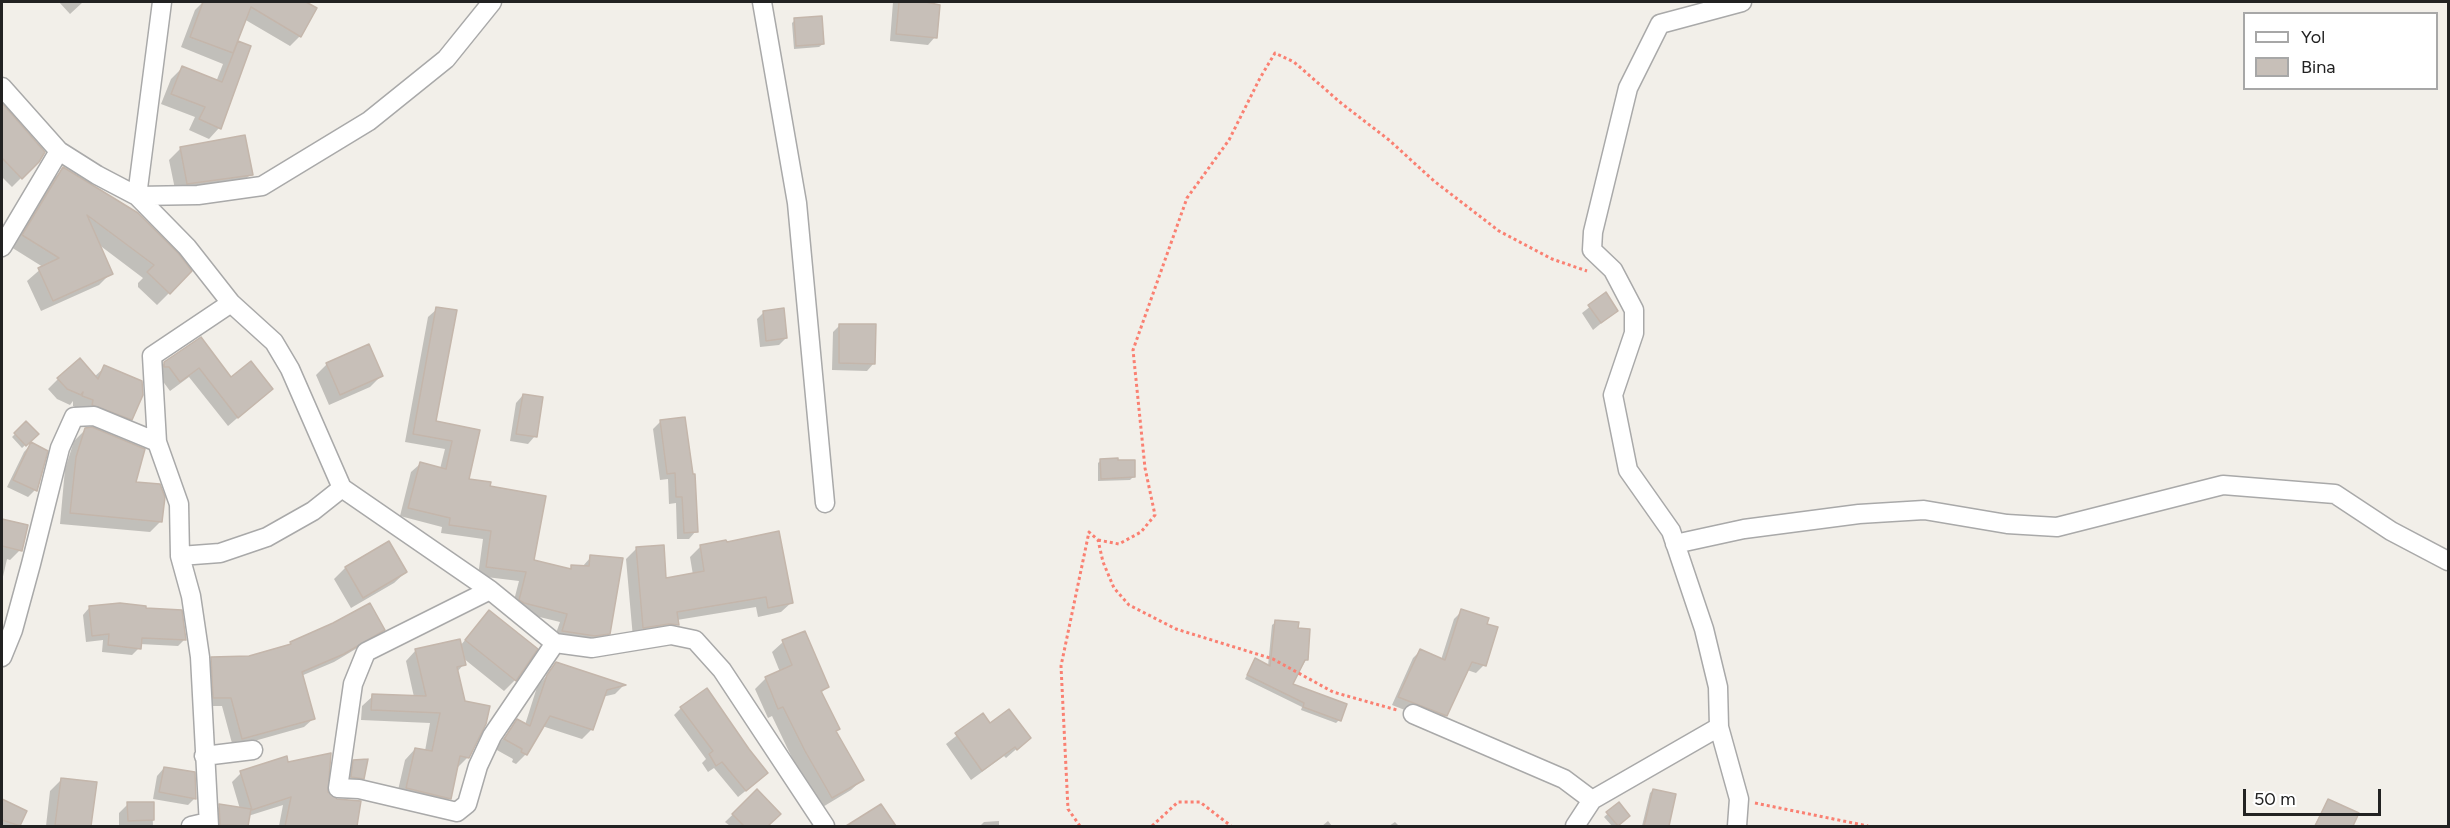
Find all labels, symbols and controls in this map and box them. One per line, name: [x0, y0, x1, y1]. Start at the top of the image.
legend: [2243, 12, 2438, 90]
text: Yol: [2301, 26, 2325, 48]
text: Bina: [2301, 56, 2335, 78]
scale bar: [2246, 777, 2384, 815]
text: 50 m: [2254, 788, 2296, 810]

